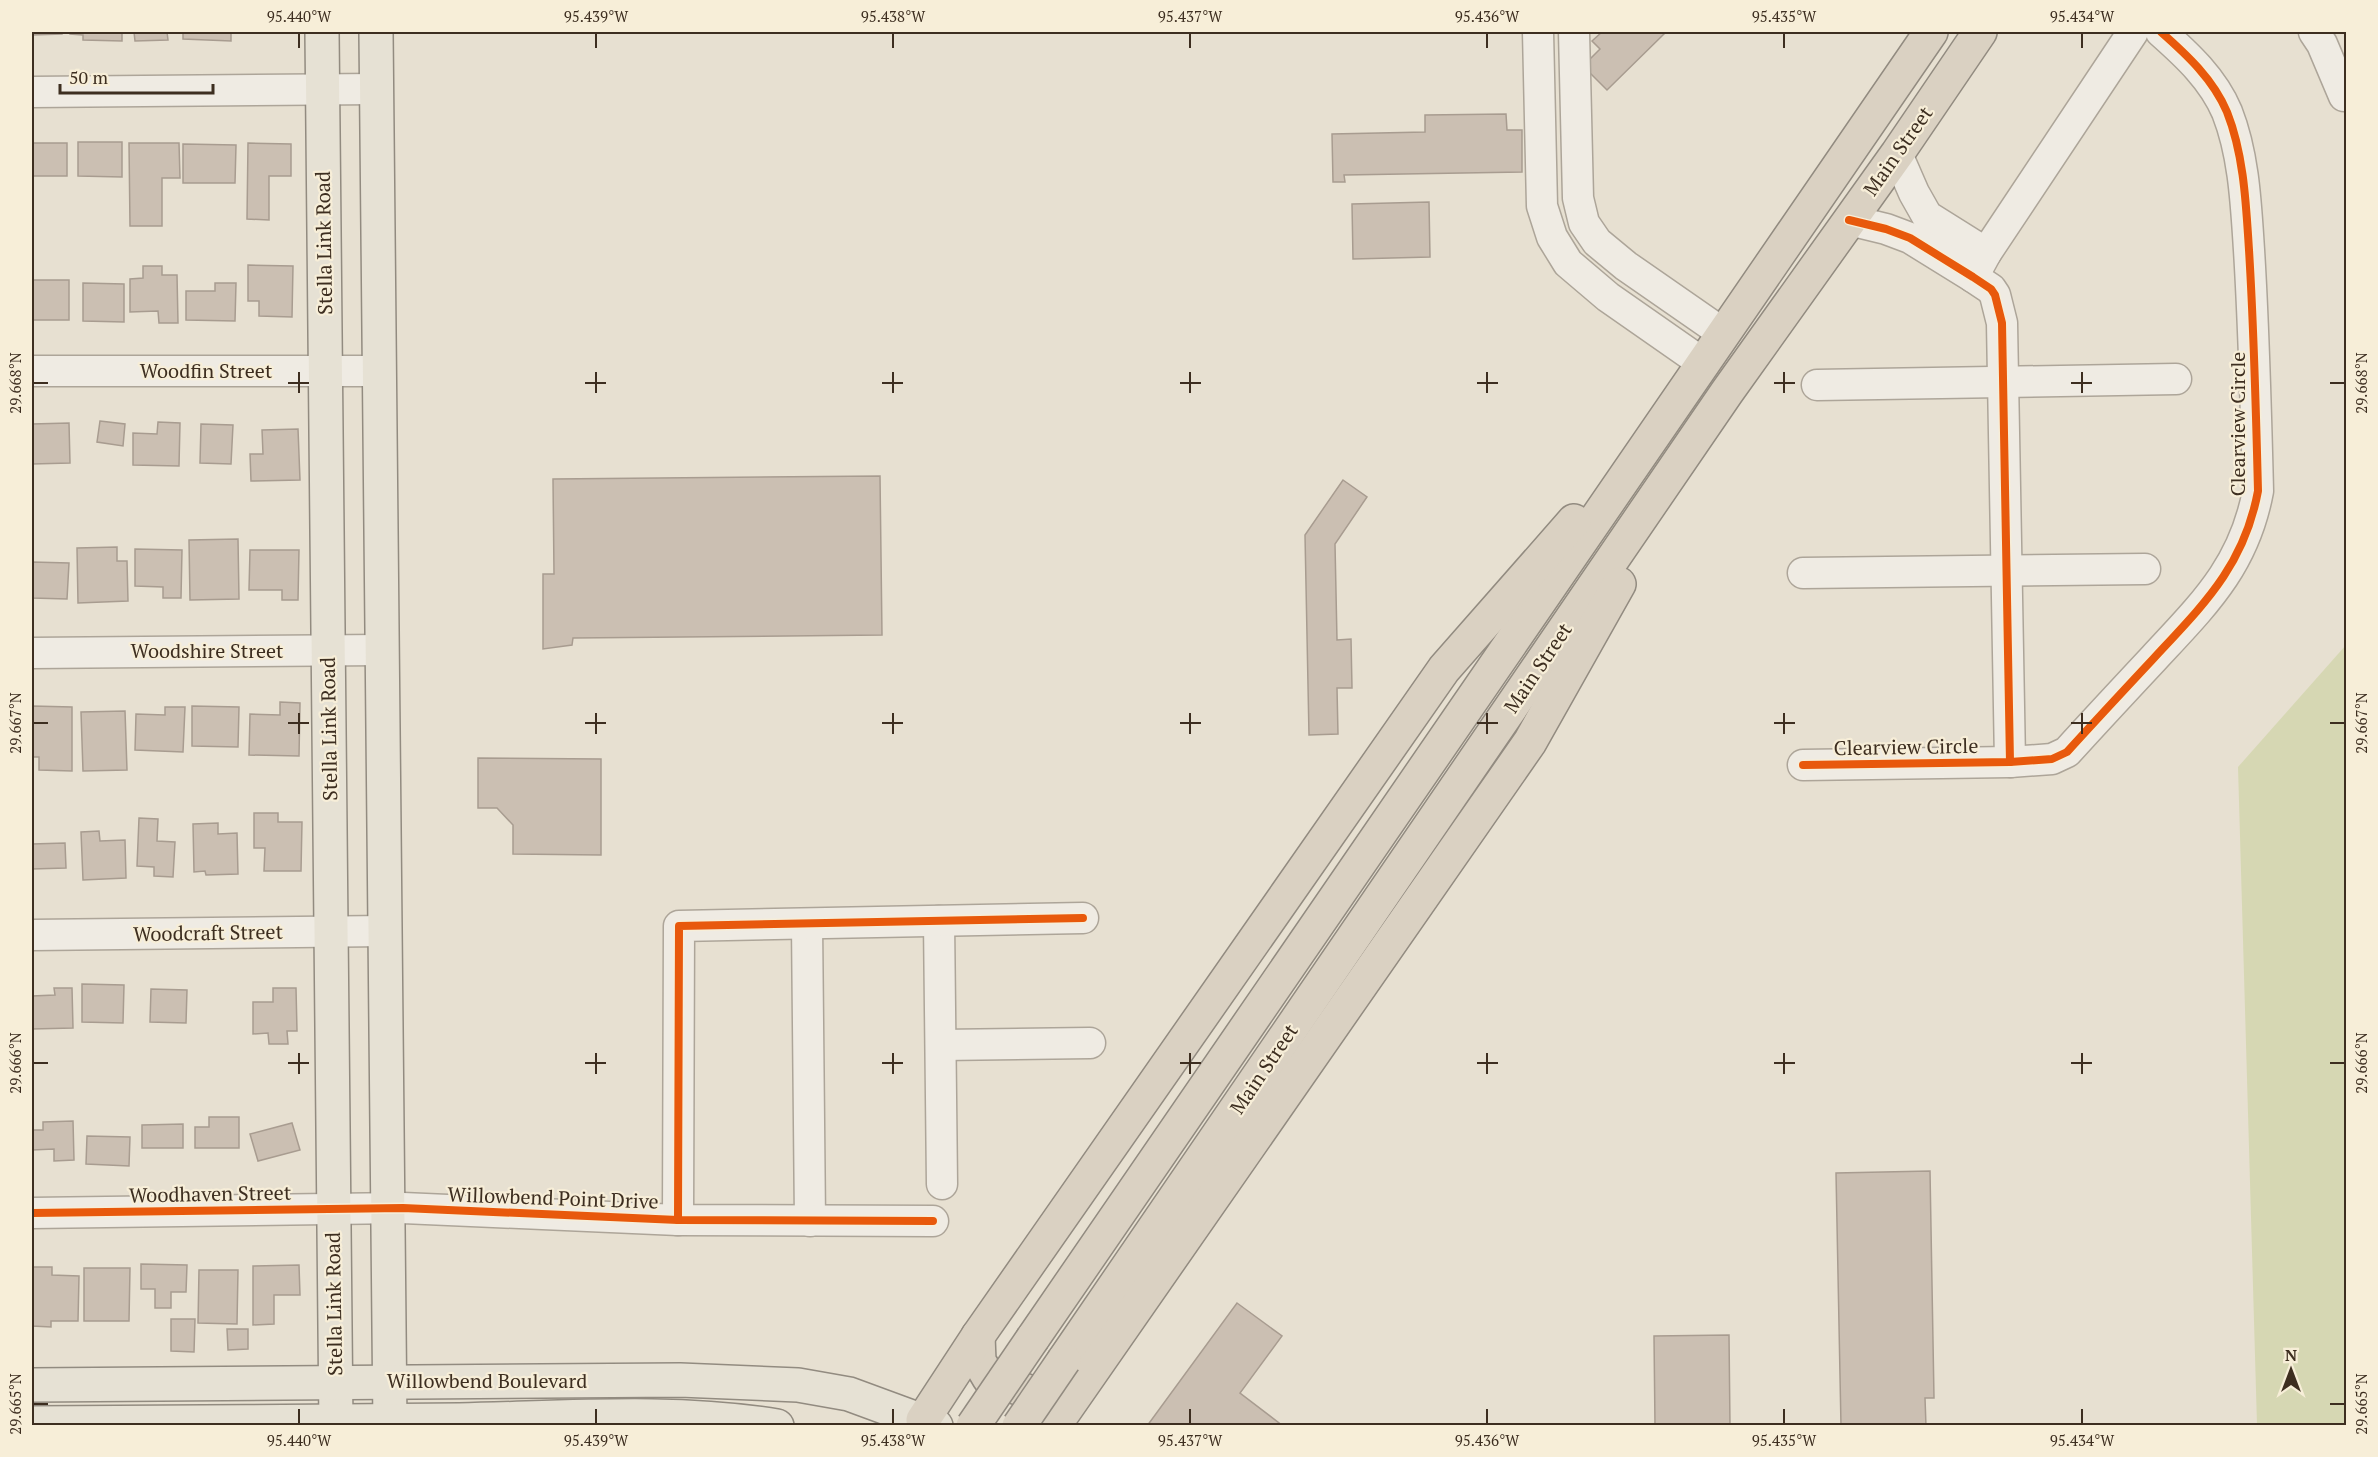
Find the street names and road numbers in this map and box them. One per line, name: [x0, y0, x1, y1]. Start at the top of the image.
street label: Main Street: [1857, 100, 1939, 201]
street label: Stella Link Road: [309, 171, 338, 315]
street label: Clearview Circle: [2224, 352, 2251, 496]
street label: Woodfin Street: [140, 357, 273, 384]
street label: Main Street: [1497, 617, 1578, 718]
street label: Woodshire Street: [131, 637, 284, 664]
street label: Stella Link Road: [314, 657, 343, 801]
street label: Clearview Circle: [1833, 732, 1979, 761]
street label: Woodcraft Street: [133, 918, 284, 947]
street label: Main Street: [1223, 1018, 1304, 1119]
street label: Woodhaven Street: [129, 1179, 292, 1208]
street label: Willowbend Point Drive: [447, 1180, 659, 1215]
street label: Stella Link Road: [319, 1232, 348, 1376]
street label: Willowbend Boulevard: [387, 1367, 587, 1394]

